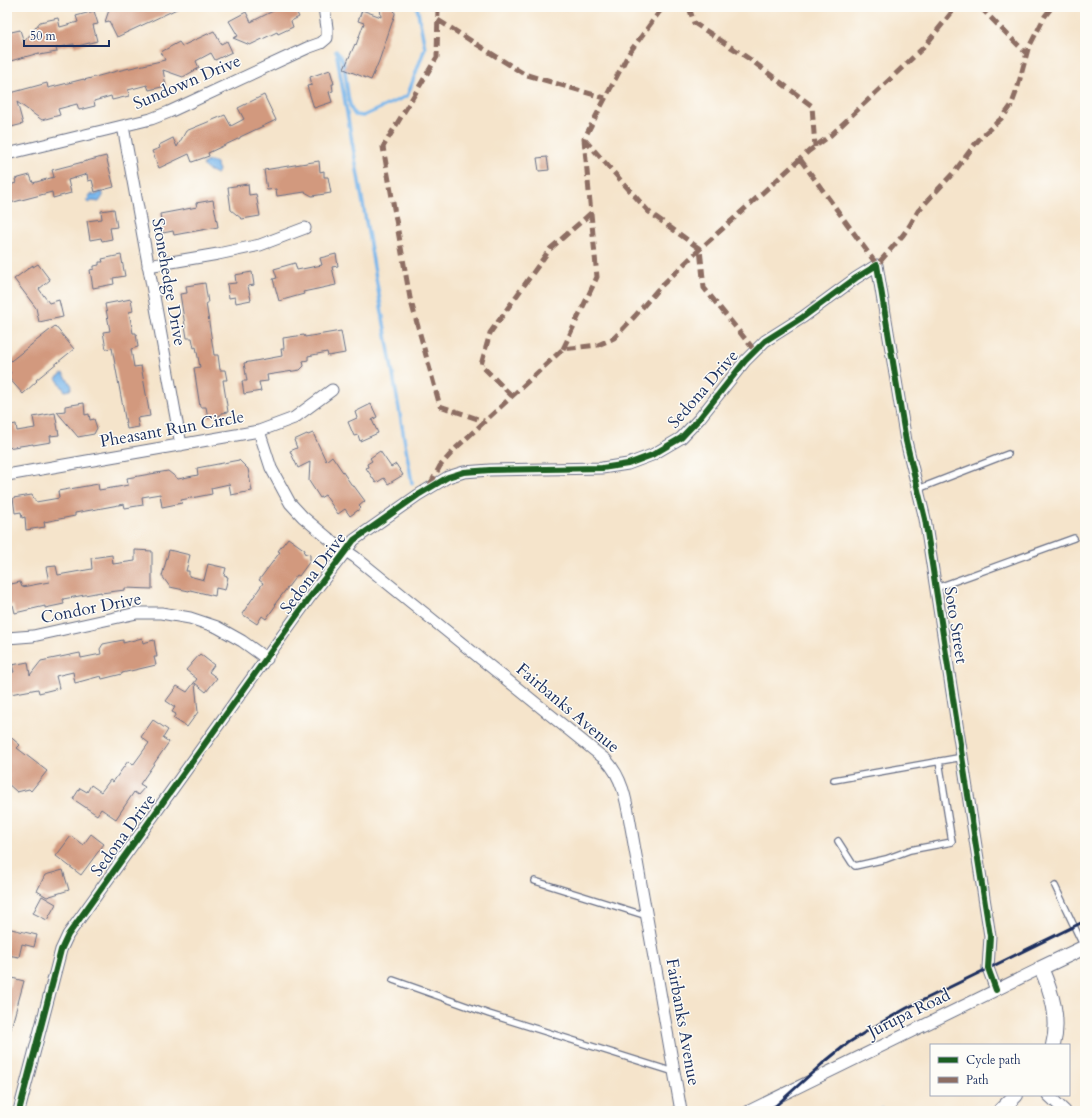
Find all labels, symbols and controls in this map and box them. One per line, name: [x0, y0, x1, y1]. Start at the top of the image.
scale bar: [24, 22, 109, 48]
text: 50 m: [30, 28, 57, 44]
street label: Sundown Drive: [130, 49, 244, 115]
street label: Stonehedge Drive: [146, 216, 192, 348]
street label: Sedona Drive: [662, 345, 744, 433]
street label: Pheasant Run Circle: [98, 405, 246, 453]
street label: Sedona Drive: [275, 527, 351, 619]
street label: Soto Street: [939, 585, 974, 666]
street label: Condor Drive: [39, 587, 143, 629]
street label: Fairbanks Avenue: [511, 658, 625, 758]
street label: Sedona Drive: [85, 789, 161, 881]
street label: Fairbanks Avenue: [661, 957, 705, 1087]
street label: Jurupa Road: [861, 983, 954, 1044]
legend: [930, 1044, 1070, 1096]
text: Cycle path: [966, 1052, 1021, 1068]
text: Path: [966, 1072, 989, 1088]

